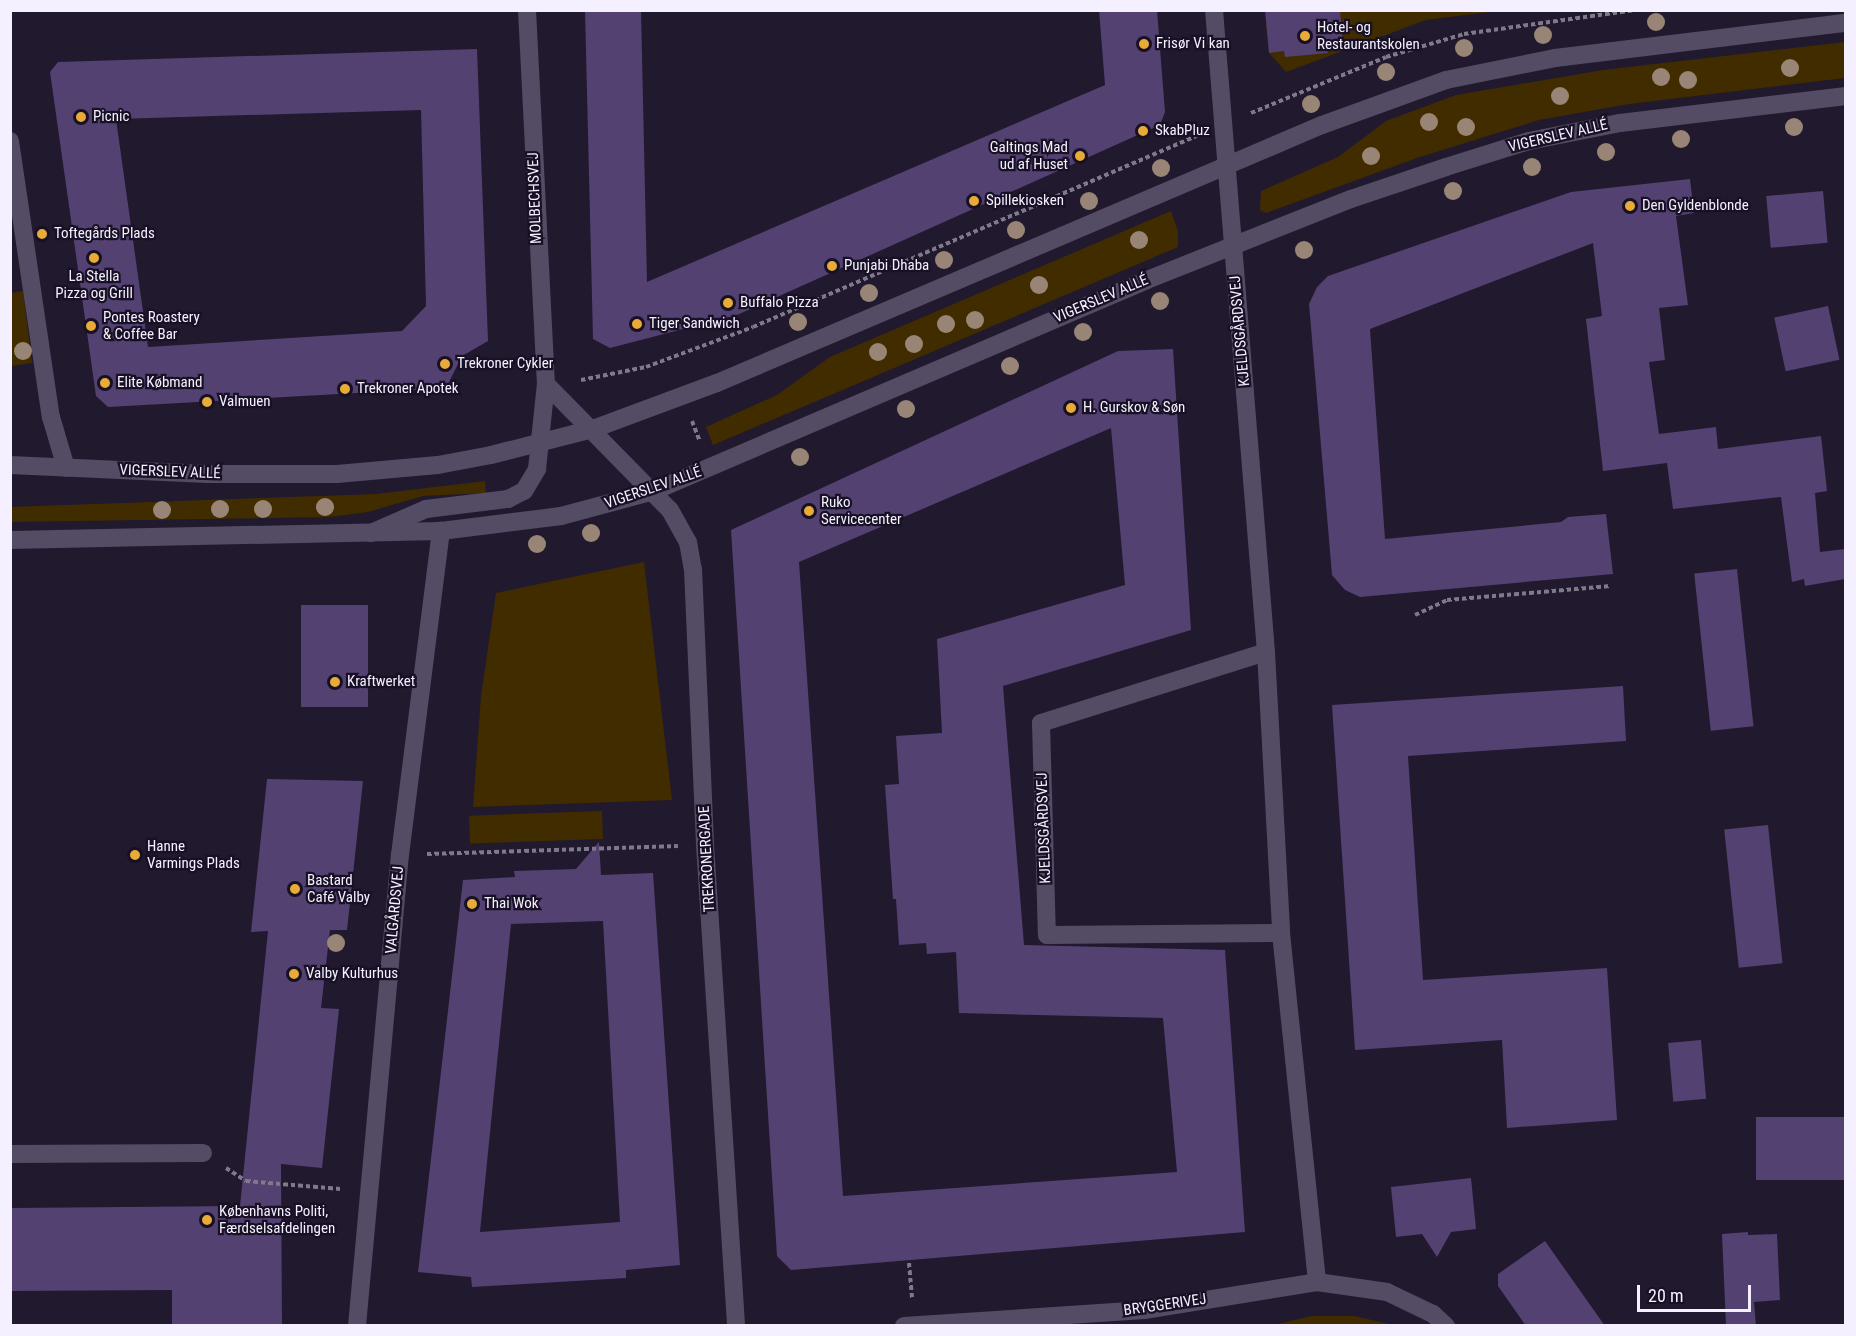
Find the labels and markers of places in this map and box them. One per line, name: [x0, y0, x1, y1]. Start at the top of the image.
place label: Hotel- og Restaurantskolen: [1317, 18, 1420, 53]
marker: Hotel- og Restaurantskolen: [1298, 29, 1312, 43]
place label: Frisør Vi kan: [1156, 35, 1230, 53]
marker: Frisør Vi kan: [1137, 37, 1151, 51]
place label: Picnic: [93, 108, 129, 126]
marker: Picnic: [74, 110, 88, 124]
place label: SkabPluz: [1155, 122, 1210, 140]
marker: SkabPluz: [1136, 124, 1150, 138]
place label: Galtings Mad ud af Huset: [990, 138, 1068, 173]
marker: Galtings Mad ud af Huset: [1073, 149, 1087, 163]
place label: Spillekiosken: [986, 192, 1064, 210]
marker: Spillekiosken: [967, 194, 981, 208]
place label: Den Gyldenblonde: [1642, 197, 1749, 215]
marker: Den Gyldenblonde: [1623, 199, 1637, 213]
place label: Toftegårds Plads: [54, 225, 155, 243]
marker: Toftegårds Plads: [35, 227, 49, 241]
marker: La Stella Pizza og Grill: [87, 251, 101, 265]
place label: Punjabi Dhaba: [844, 257, 929, 275]
marker: Punjabi Dhaba: [825, 259, 839, 273]
place label: La Stella Pizza og Grill: [55, 267, 133, 302]
place label: Buffalo Pizza: [740, 294, 819, 312]
marker: Buffalo Pizza: [721, 296, 735, 310]
place label: Pontes Roastery & Coffee Bar: [103, 308, 200, 343]
place label: Tiger Sandwich: [649, 315, 740, 333]
marker: Tiger Sandwich: [630, 317, 644, 331]
marker: Pontes Roastery & Coffee Bar: [84, 319, 98, 333]
place label: Trekroner Cykler: [457, 355, 553, 373]
marker: Trekroner Cykler: [438, 357, 452, 371]
place label: Elite Købmand: [117, 374, 202, 392]
marker: Elite Købmand: [98, 376, 112, 390]
place label: Trekroner Apotek: [357, 380, 459, 398]
marker: Trekroner Apotek: [338, 382, 352, 396]
place label: Valmuen: [219, 393, 271, 411]
marker: Valmuen: [200, 395, 214, 409]
place label: H. Gurskov & Søn: [1083, 399, 1185, 417]
marker: H. Gurskov & Søn: [1064, 401, 1078, 415]
place label: Ruko Servicecenter: [821, 493, 902, 528]
marker: Ruko Servicecenter: [802, 504, 816, 518]
place label: Kraftwerket: [347, 673, 415, 691]
marker: Kraftwerket: [328, 675, 342, 689]
place label: Hanne Varmings Plads: [147, 837, 240, 872]
marker: Hanne Varmings Plads: [128, 848, 142, 862]
place label: Bastard Café Valby: [307, 871, 370, 906]
marker: Bastard Café Valby: [288, 882, 302, 896]
place label: Thai Wok: [484, 895, 539, 913]
marker: Thai Wok: [465, 897, 479, 911]
place label: Valby Kulturhus: [306, 965, 398, 983]
marker: Valby Kulturhus: [287, 967, 301, 981]
place label: Københavns Politi, Færdselsafdelingen: [219, 1202, 335, 1237]
marker: Københavns Politi, Færdselsafdelingen: [200, 1213, 214, 1227]

